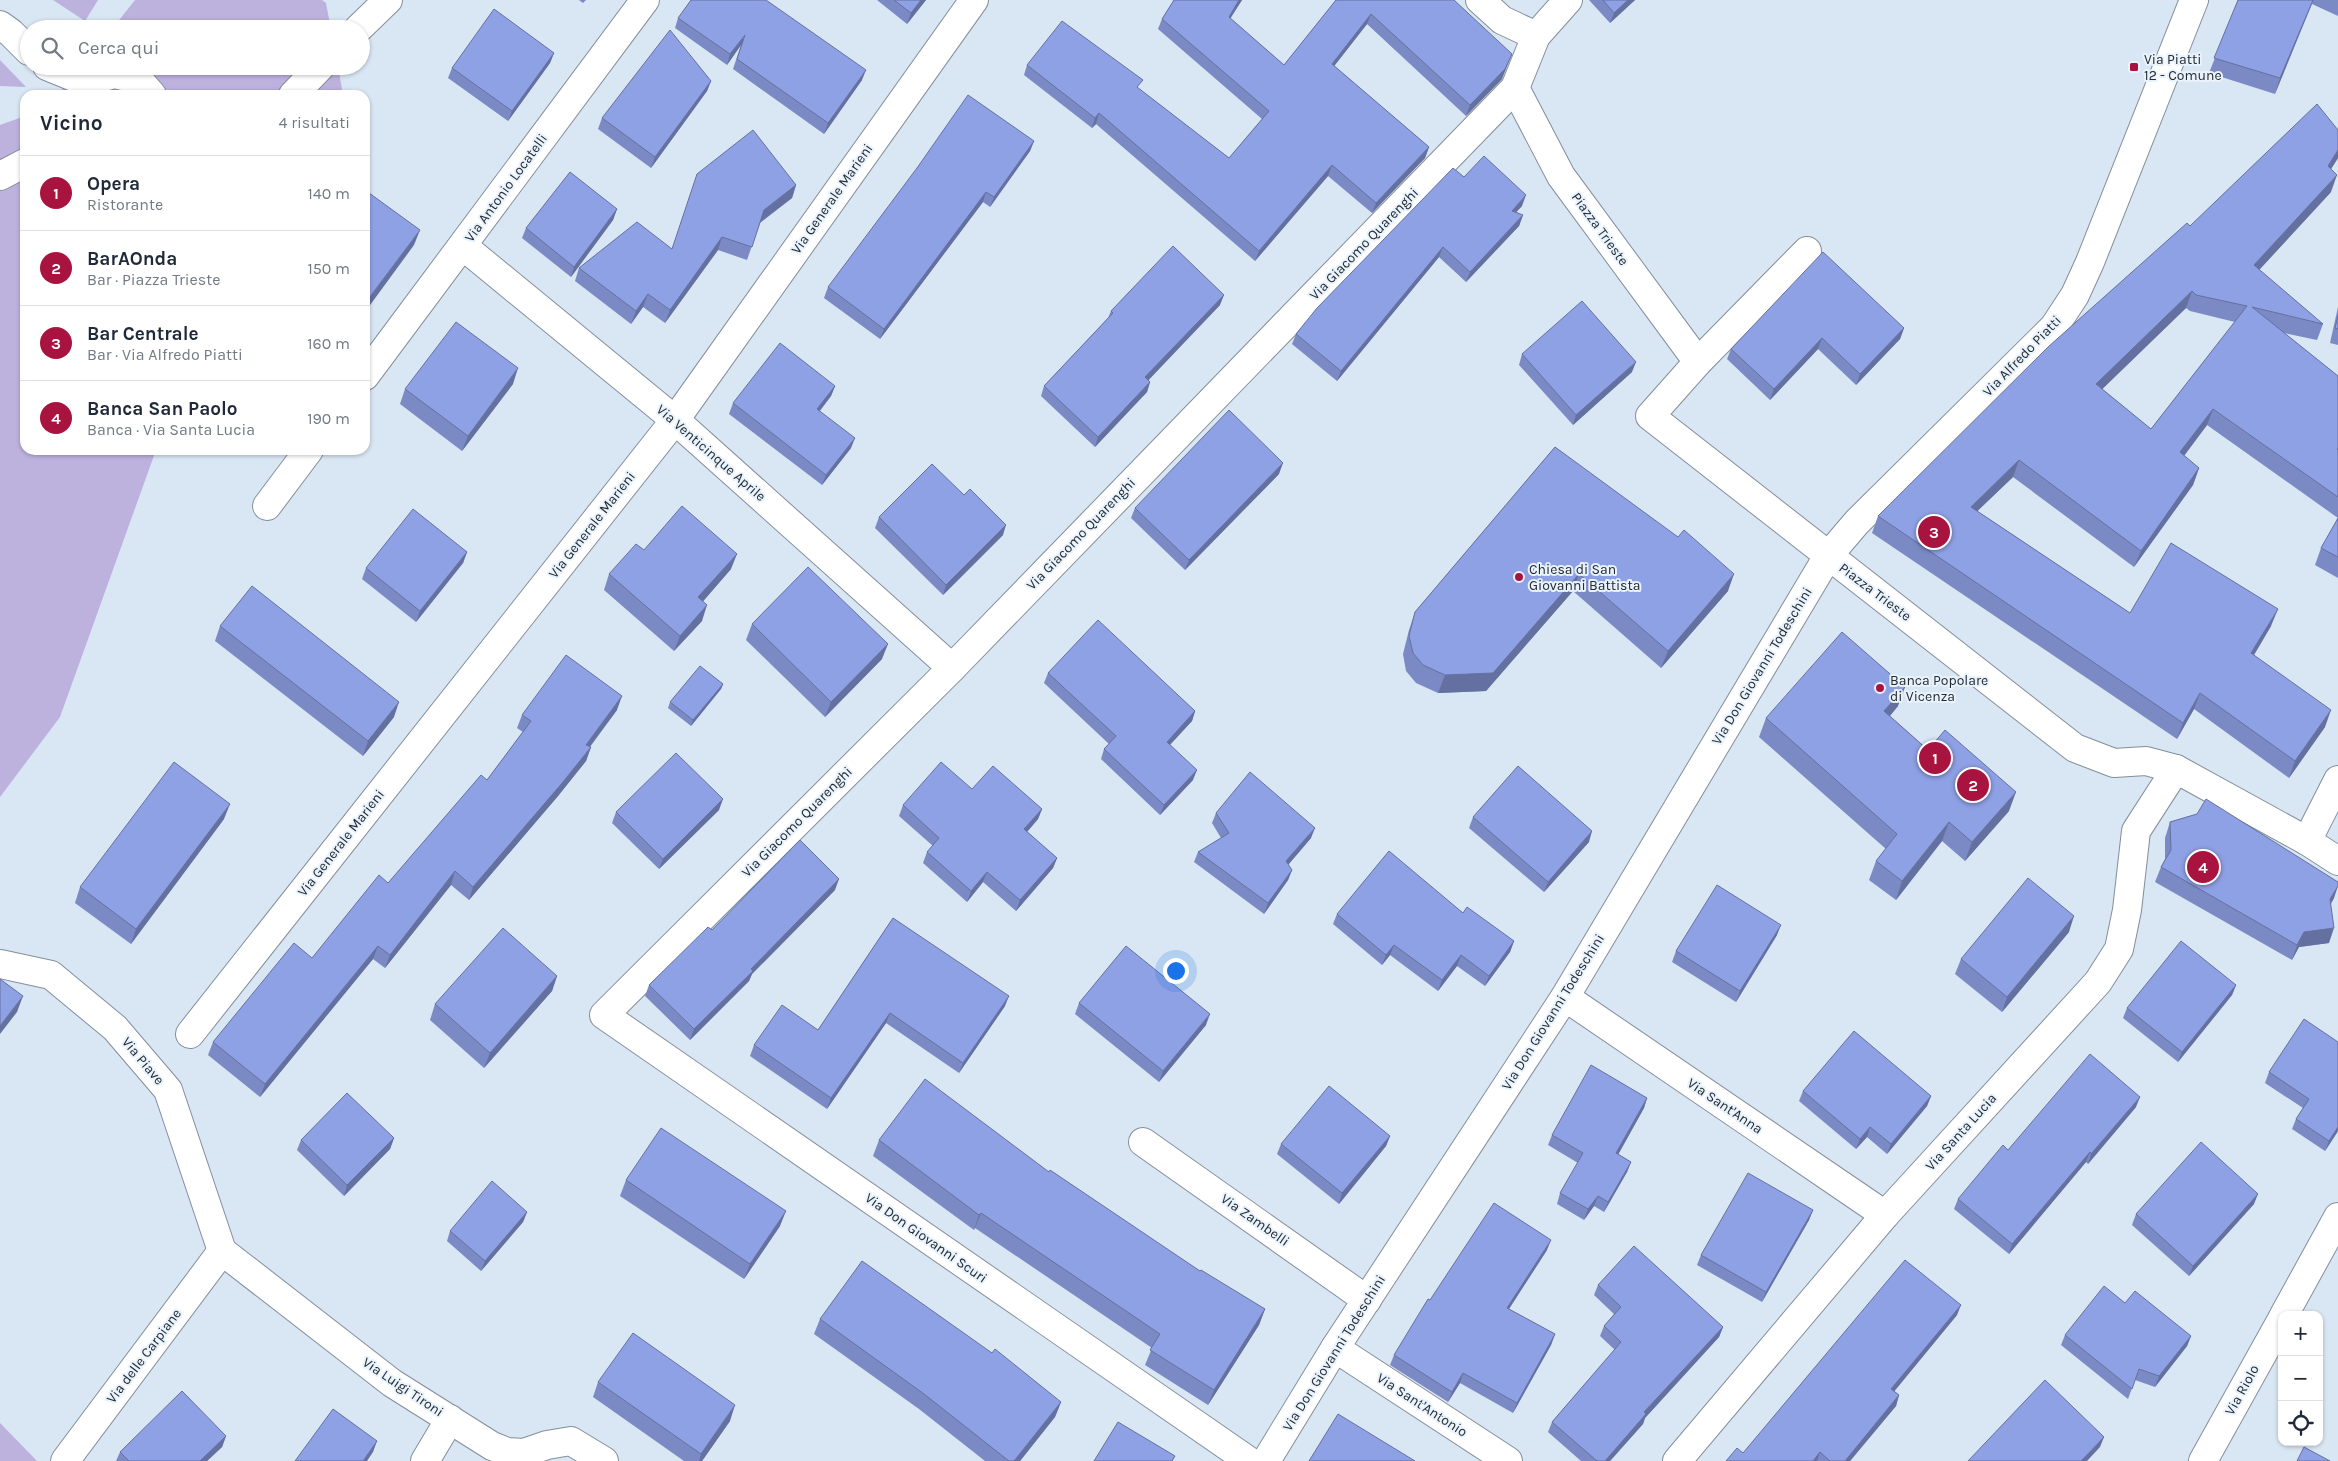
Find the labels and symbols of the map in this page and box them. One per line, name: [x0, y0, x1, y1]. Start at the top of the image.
place label: Via Piatti 12 - Comune: [2144, 51, 2222, 84]
marker: Via Piatti 12 - Comune: [2128, 61, 2140, 73]
street label: Via Antonio Locatelli: [461, 131, 551, 245]
street label: Via Generale Marieni: [788, 141, 876, 257]
street label: Via Giacomo Quarenghi: [1306, 184, 1422, 304]
street label: Piazza Trieste: [1568, 189, 1632, 269]
street label: Via Alfredo Piatti: [1979, 312, 2065, 400]
street label: Via Venticinque Aprile: [653, 401, 769, 505]
street label: Via Generale Marieni: [545, 468, 639, 582]
street label: Via Giacomo Quarenghi: [1023, 474, 1139, 594]
pin: 3: [1918, 513, 1950, 551]
street label: Piazza Trieste: [1835, 559, 1915, 625]
place label: Chiesa di San Giovanni Battista: [1529, 561, 1640, 594]
marker: Chiesa di San Giovanni Battista: [1513, 571, 1525, 583]
street label: Via Don Giovanni Todeschini: [1708, 584, 1816, 748]
place label: Banca Popolare di Vicenza: [1890, 672, 1988, 705]
marker: Banca Popolare di Vicenza: [1874, 682, 1886, 694]
pin: 1: [1919, 739, 1951, 777]
street label: Via Giacomo Quarenghi: [738, 763, 856, 881]
pin: 2: [1957, 766, 1989, 804]
street label: Via Generale Marieni: [294, 786, 388, 900]
pin: 4: [2187, 848, 2219, 886]
street label: Via Don Giovanni Todeschini: [1498, 931, 1608, 1093]
your location: [1163, 958, 1189, 984]
street label: Via Piave: [118, 1034, 168, 1088]
street label: Via Sant'Anna: [1684, 1074, 1766, 1138]
street label: Via Santa Lucia: [1922, 1090, 2000, 1174]
street label: Via Don Giovanni Scuri: [862, 1189, 990, 1287]
street label: Via Zambelli: [1217, 1190, 1293, 1250]
street label: Via Don Giovanni Todeschini: [1279, 1272, 1389, 1434]
street label: Via delle Carpiane: [103, 1305, 185, 1407]
street label: Via Luigi Tironi: [359, 1354, 447, 1420]
street label: Via Riolo: [2221, 1362, 2263, 1418]
street label: Via Sant'Antonio: [1374, 1369, 1470, 1441]

